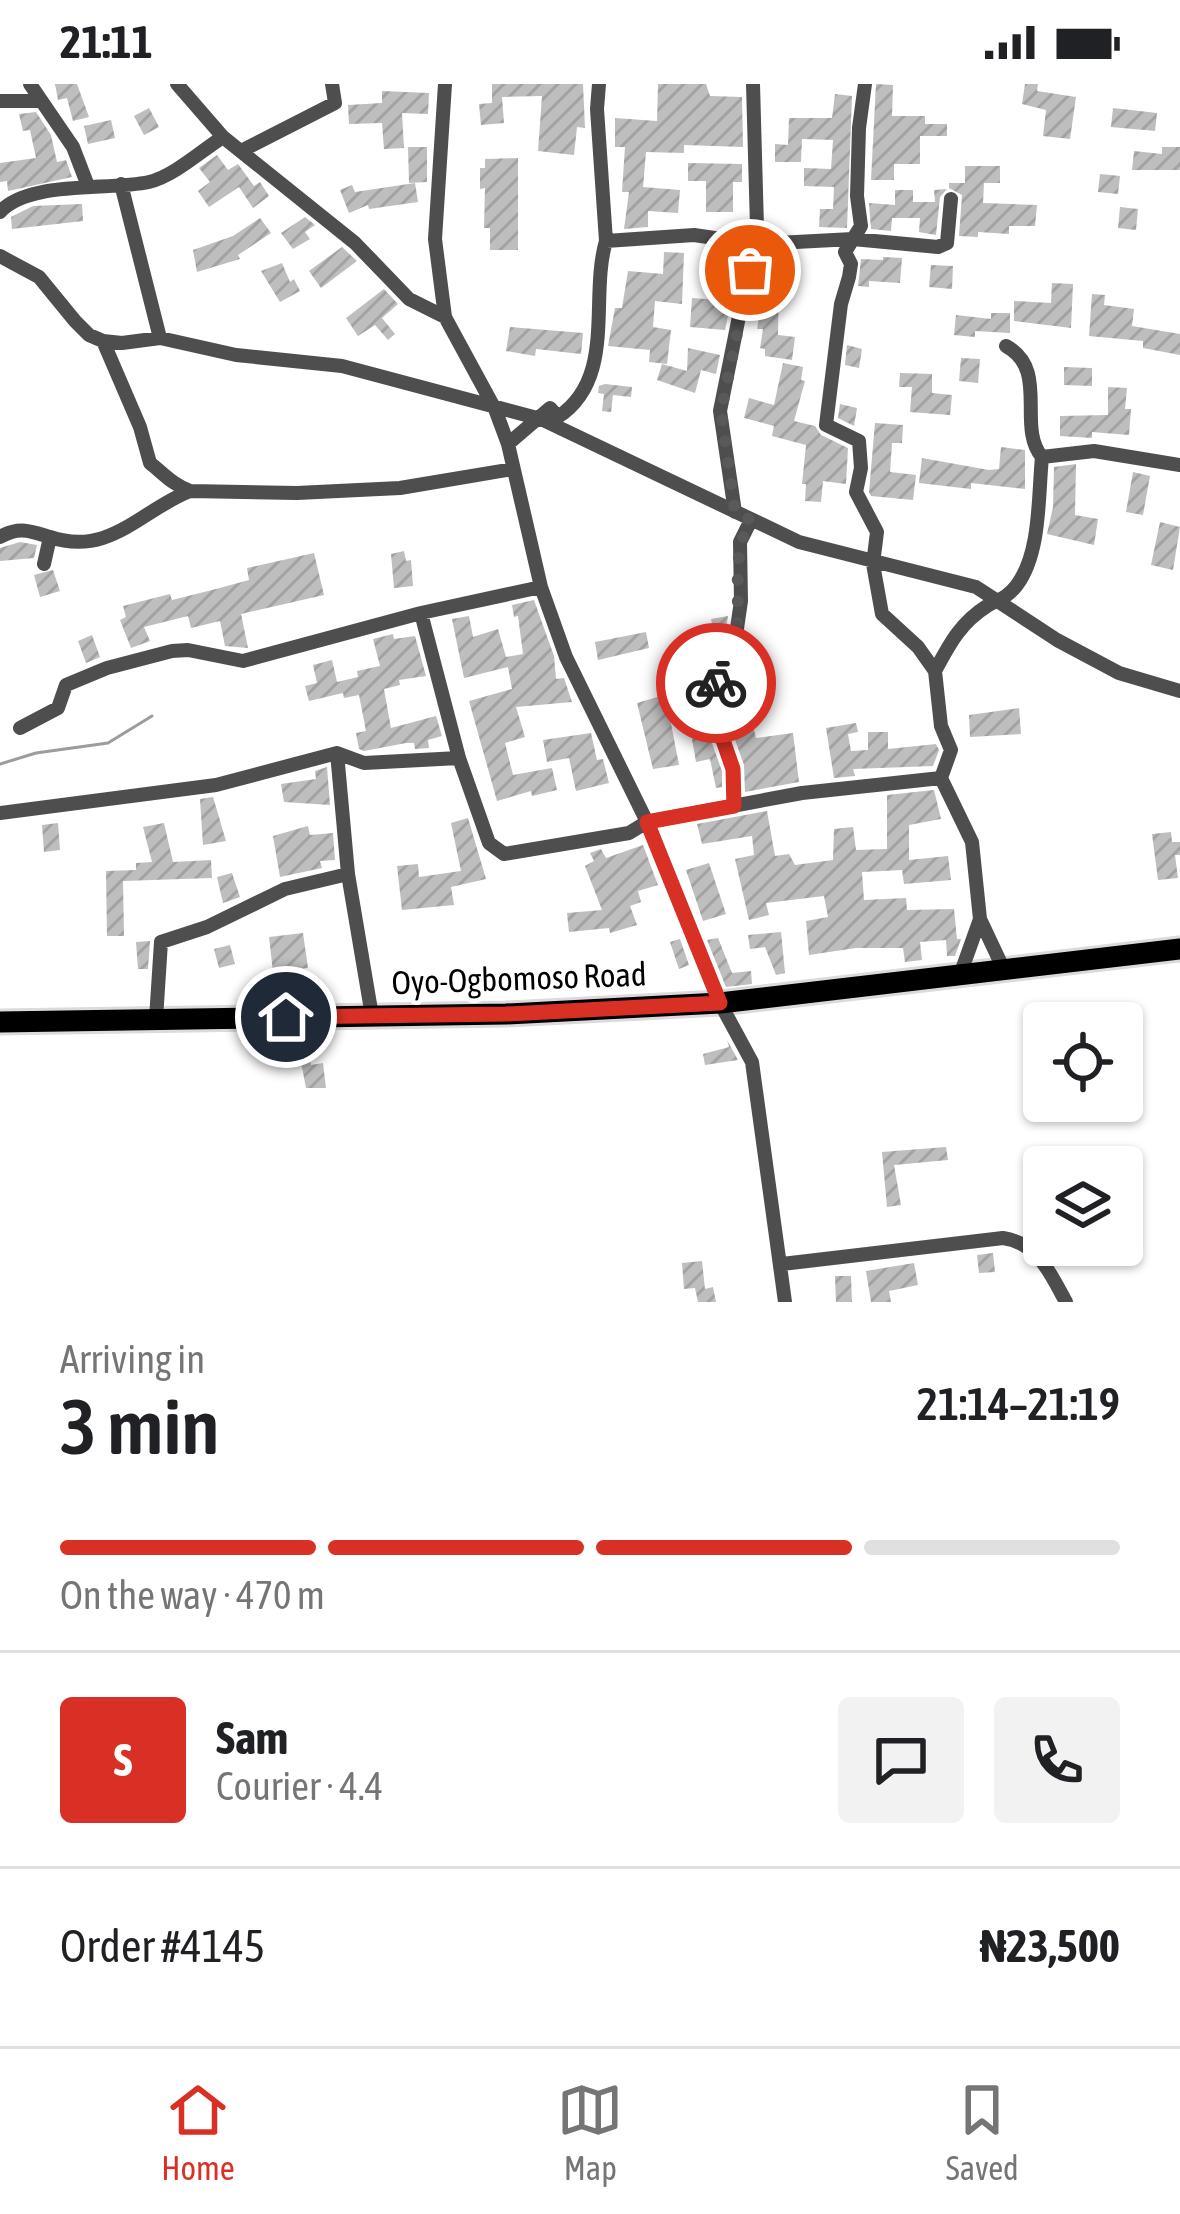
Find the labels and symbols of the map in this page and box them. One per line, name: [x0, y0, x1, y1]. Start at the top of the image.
pin: [699, 219, 801, 321]
courier: [656, 623, 776, 743]
street label: Oyo-Ogbomoso Road: [391, 955, 647, 1001]
pin: [235, 966, 337, 1068]

